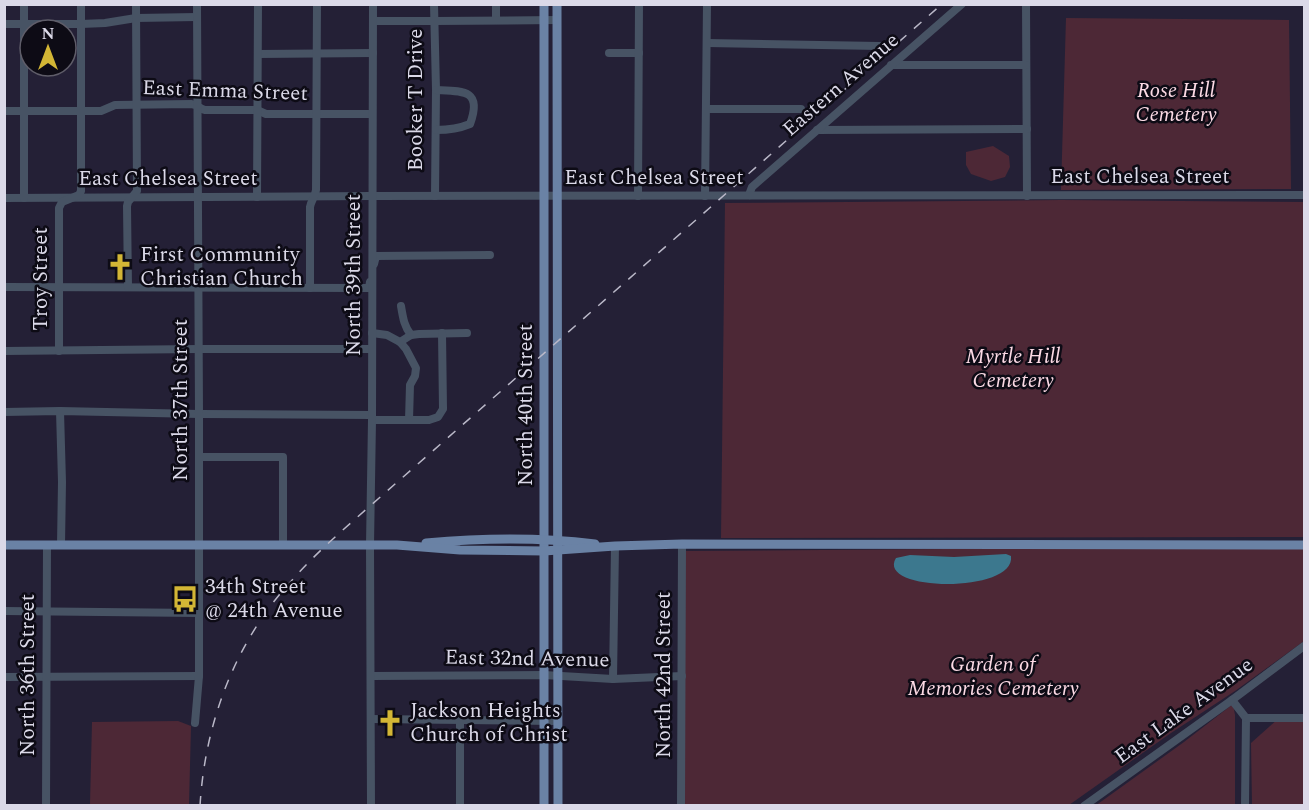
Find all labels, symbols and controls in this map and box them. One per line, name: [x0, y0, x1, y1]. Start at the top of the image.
north arrow: [18, 18, 78, 78]
text: N: [41, 22, 55, 46]
street label: Eastern Avenue: [776, 25, 906, 145]
street label: Booker T Drive: [400, 29, 432, 171]
street label: East Emma Street: [142, 72, 308, 110]
park label: Rose Hill Cemetery: [1135, 75, 1217, 131]
street label: East Chelsea Street: [1050, 161, 1230, 193]
street label: East Chelsea Street: [564, 162, 744, 194]
street label: East Chelsea Street: [78, 163, 258, 195]
street label: North 39th Street: [338, 194, 370, 356]
street label: Troy Street: [25, 227, 57, 331]
place label: First Community Christian Church: [140, 239, 303, 295]
church icon: First Community Christian Church: [105, 252, 135, 282]
street label: North 37th Street: [165, 319, 197, 481]
street label: North 40th Street: [510, 324, 542, 486]
park label: Myrtle Hill Cemetery: [965, 341, 1061, 397]
place label: 34th Street @ 24th Avenue: [205, 571, 343, 627]
bus stop icon: 34th Street @ 24th Avenue: [170, 584, 200, 614]
street label: North 42nd Street: [648, 592, 680, 758]
street label: North 36th Street: [12, 594, 44, 756]
street label: East 32nd Avenue: [444, 642, 610, 676]
park label: Garden of Memories Cemetery: [907, 649, 1079, 705]
street label: East Lake Avenue: [1108, 650, 1260, 772]
place label: Jackson Heights Church of Christ: [410, 695, 568, 751]
church icon: Jackson Heights Church of Christ: [375, 708, 405, 738]

